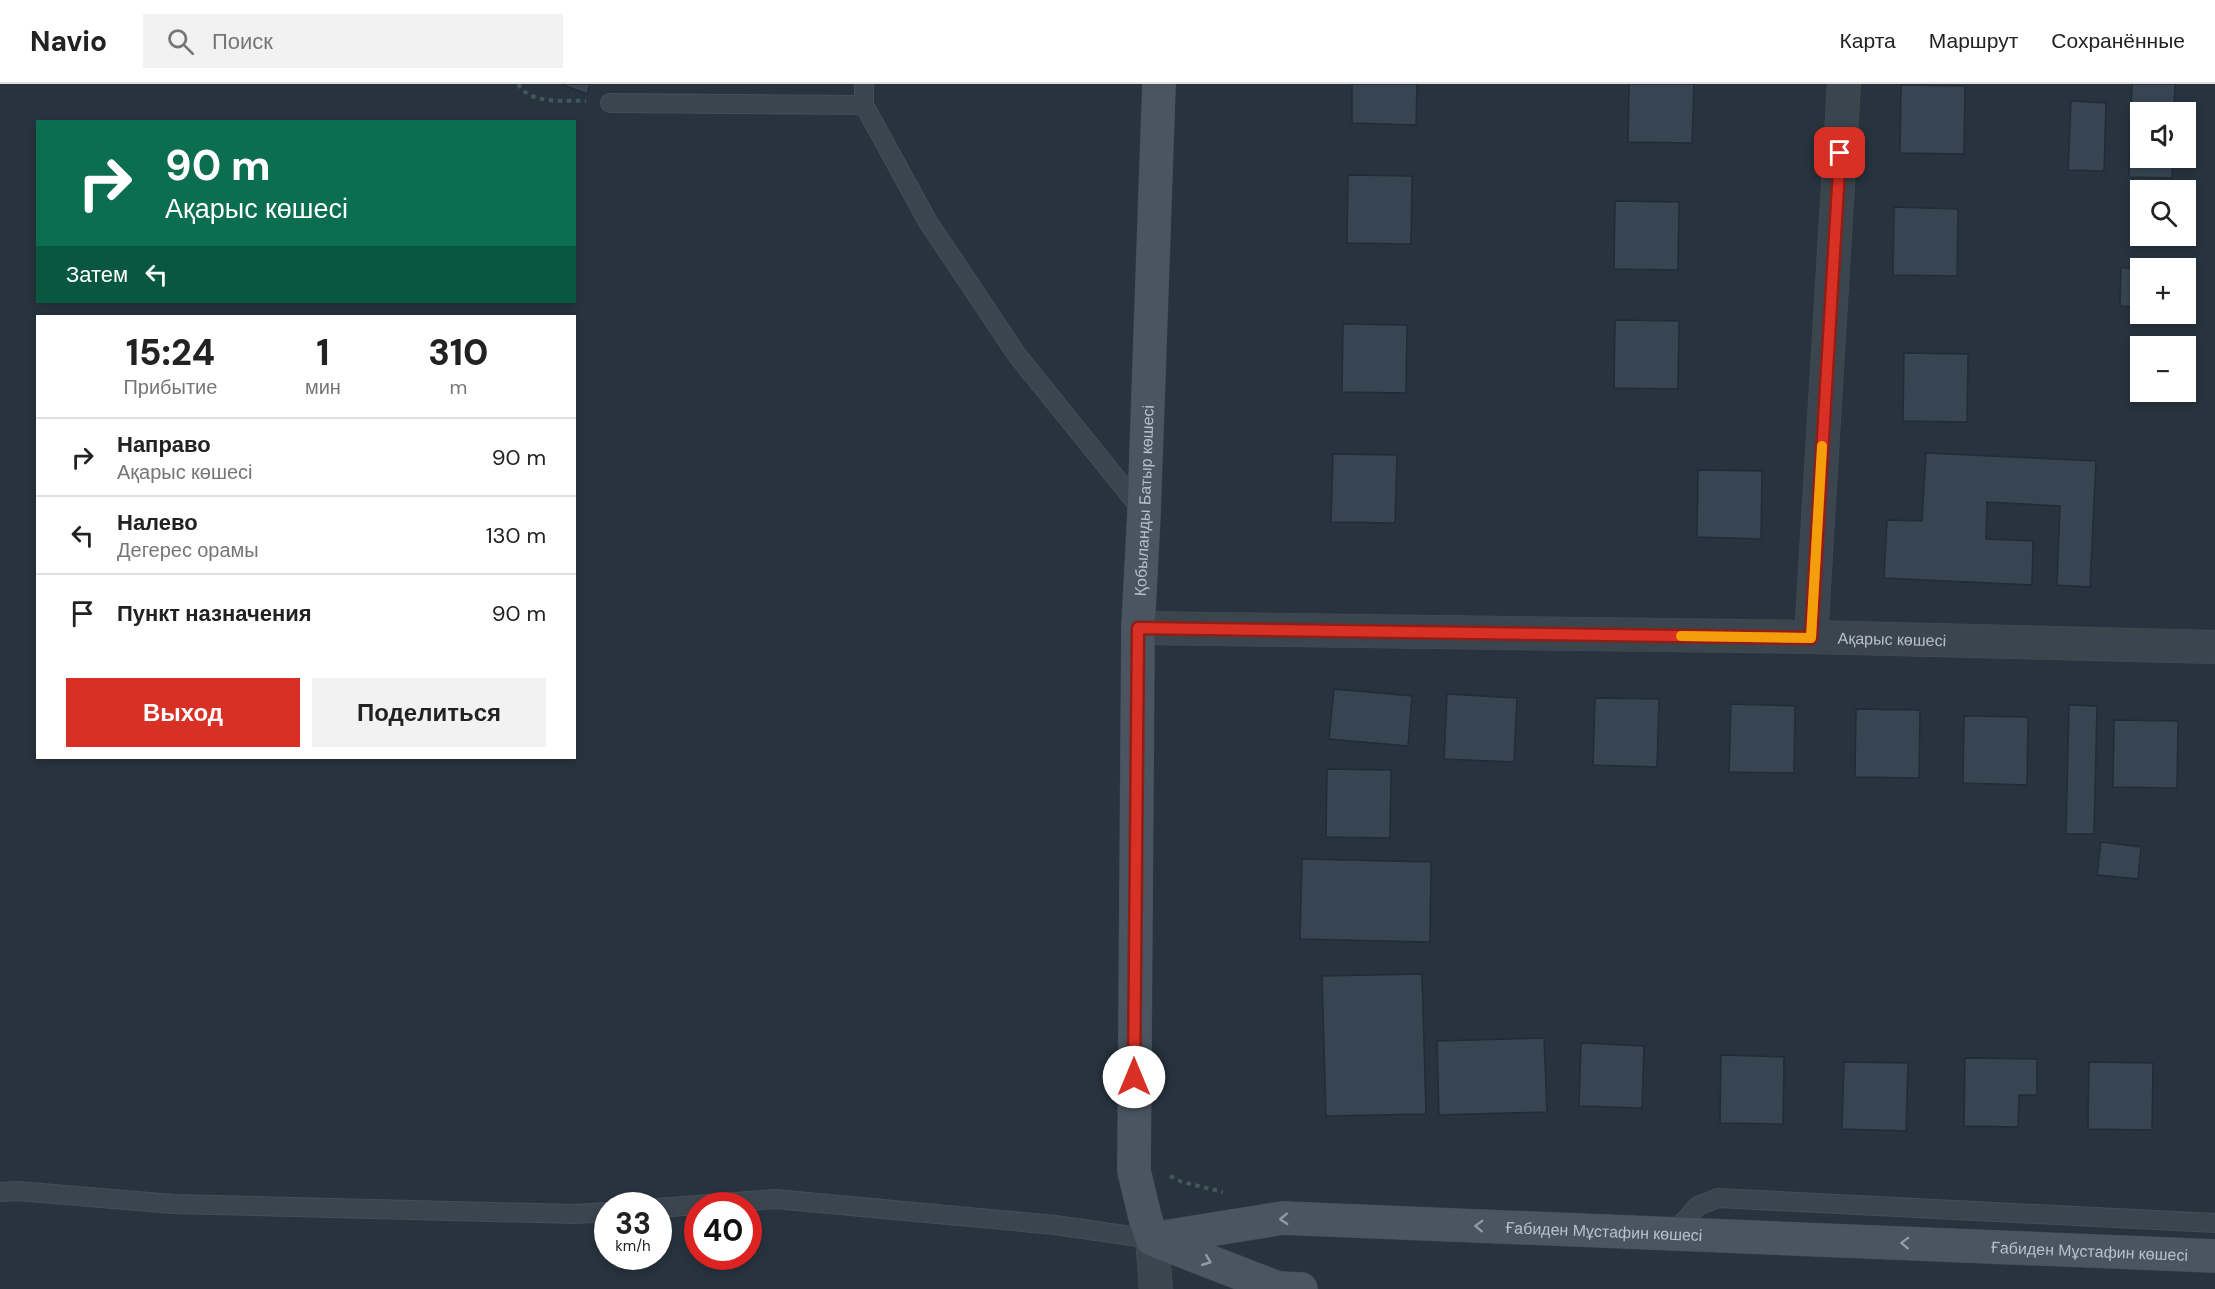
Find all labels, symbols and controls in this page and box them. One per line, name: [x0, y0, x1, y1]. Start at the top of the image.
search box: [143, 14, 563, 68]
text: Navio: [30, 23, 107, 60]
icon: search: [164, 25, 197, 58]
text: Поиск: [212, 27, 273, 56]
text: Карта: [1840, 27, 1896, 55]
text: Маршрут: [1929, 27, 2018, 55]
text: Сохранённые: [2051, 27, 2185, 55]
map controls: [2130, 102, 2196, 402]
button: sound: [2130, 102, 2196, 168]
pin: [1814, 127, 1865, 178]
icon: arrive: [1823, 136, 1856, 169]
text: 90 m: [165, 138, 271, 193]
icon: right: [66, 144, 144, 222]
button: search: [2130, 180, 2196, 246]
text: Ақарыс көшесі: [165, 191, 348, 226]
icon: left: [140, 258, 173, 291]
button: +: [2130, 258, 2196, 324]
text: Затем: [66, 260, 128, 289]
text: 15:24: [126, 329, 215, 376]
text: 1: [316, 329, 330, 376]
text: 310: [428, 329, 489, 376]
button: −: [2130, 336, 2196, 402]
text: Прибытие: [123, 374, 217, 400]
text: мин: [305, 374, 341, 400]
text: m: [450, 374, 467, 400]
street label: Қобыланды Батыр көшесі: [1130, 405, 1159, 597]
text: Направо: [117, 430, 211, 459]
icon: right: [66, 441, 99, 474]
text: 90 m: [492, 443, 546, 472]
text: Ақарыс көшесі: [117, 459, 253, 485]
text: Налево: [117, 508, 198, 537]
icon: left: [66, 519, 99, 552]
text: 130 m: [486, 521, 546, 550]
text: Дегерес орамы: [117, 537, 259, 563]
icon: arrive: [66, 597, 99, 630]
text: Пункт назначения: [117, 599, 312, 628]
text: 90 m: [492, 599, 546, 628]
street label: Ақарыс көшесі: [1837, 628, 1946, 651]
button: Выход: [66, 678, 300, 747]
button: Поделиться: [312, 678, 546, 747]
position arrow: [1102, 1045, 1166, 1109]
speed limit sign: 40: [684, 1192, 762, 1270]
text: 33: [615, 1204, 651, 1243]
one-way arrow: [1280, 1213, 1289, 1226]
street label: Ғабиден Мұстафин көшесі: [1504, 1217, 1703, 1246]
one-way arrow: [1475, 1220, 1484, 1233]
text: km/h: [615, 1236, 651, 1256]
one-way arrow: [1900, 1237, 1909, 1250]
street label: Ғабиден Мұстафин көшесі: [1990, 1237, 2188, 1266]
one-way arrow: [1201, 1253, 1212, 1266]

